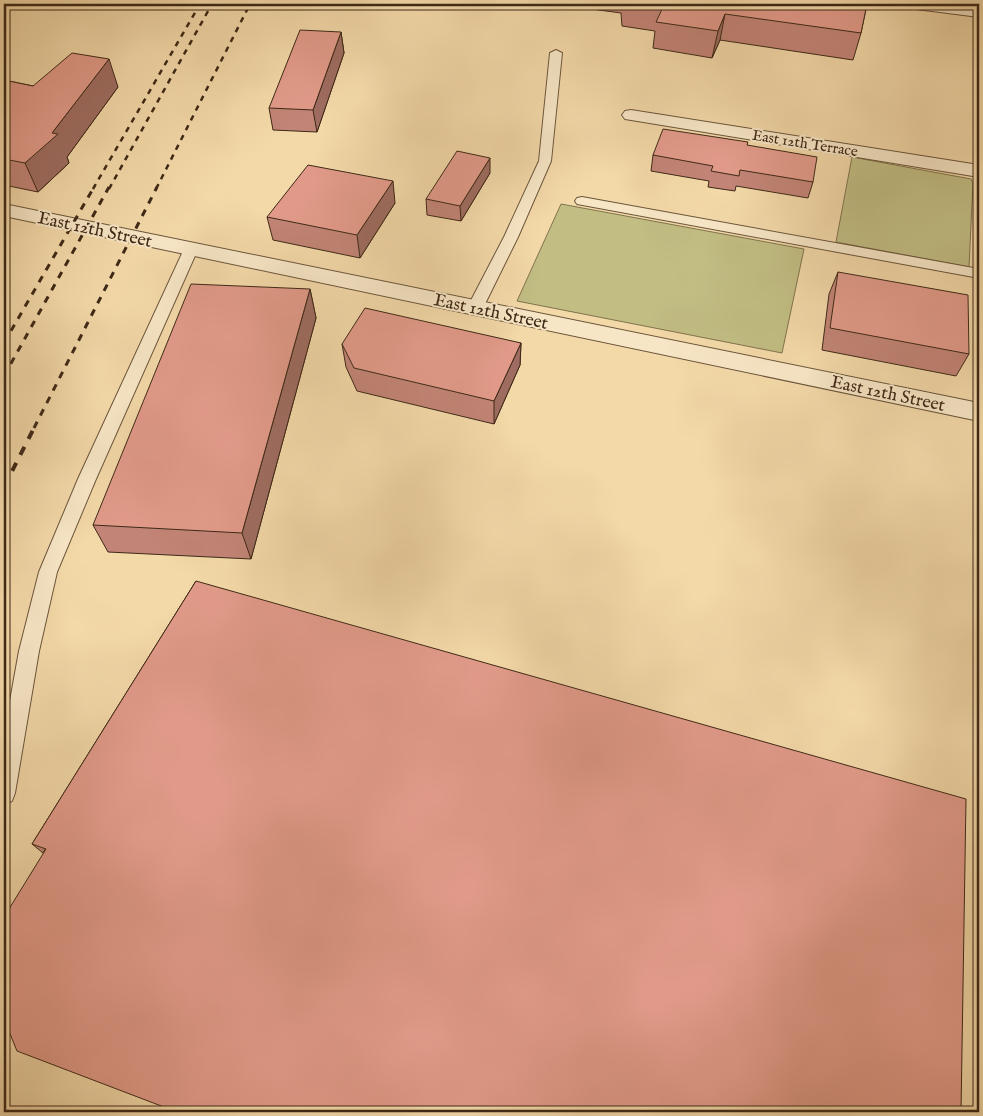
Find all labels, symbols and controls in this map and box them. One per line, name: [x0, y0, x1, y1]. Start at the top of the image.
street label: East 12th Terrace: [751, 126, 859, 161]
street label: East 12th Street: [35, 207, 154, 254]
street label: East 12th Street: [431, 289, 550, 336]
street label: East 12th Street: [828, 371, 947, 418]

